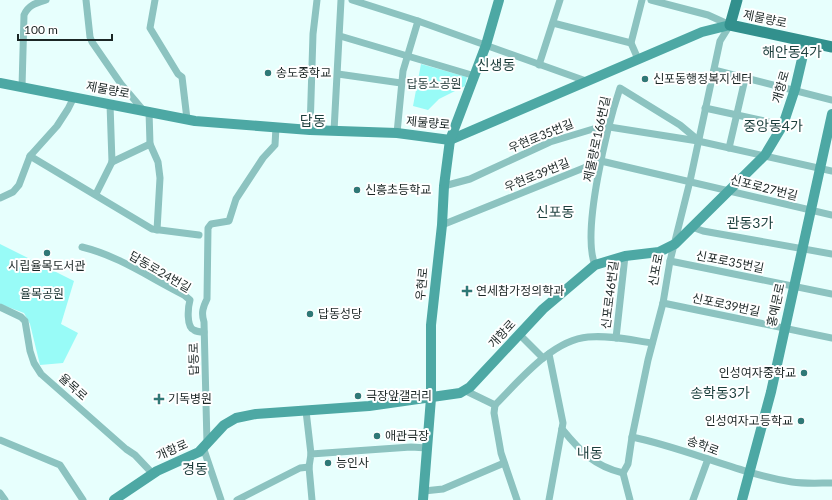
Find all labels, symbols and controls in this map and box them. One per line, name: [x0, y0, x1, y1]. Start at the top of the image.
street label: 제물량로: [742, 7, 788, 30]
scale bar: [18, 16, 112, 42]
text: 100 m: [24, 22, 58, 37]
district label: 해안동4가: [762, 43, 822, 60]
district label: 신생동: [477, 56, 515, 73]
place label: 송도중학교: [276, 65, 331, 80]
marker: 송도중학교: [263, 68, 273, 78]
street label: 개항로: [769, 69, 792, 105]
place label: 신포동행정복지센터: [653, 71, 752, 86]
marker: 신포동행정복지센터: [640, 74, 650, 84]
park label: 답동소공원: [406, 76, 462, 91]
street label: 제물량로: [85, 78, 131, 101]
street label: 제물량로166번길: [580, 95, 613, 183]
district label: 답동: [300, 112, 326, 129]
street label: 제물량로: [405, 113, 451, 132]
street label: 우현로35번길: [506, 116, 576, 155]
district label: 중앙동4가: [743, 117, 803, 134]
street label: 우현로39번길: [502, 155, 572, 194]
street label: 신포로27번길: [729, 172, 799, 203]
place label: 신흥초등학교: [365, 182, 431, 197]
marker: 신흥초등학교: [352, 185, 362, 195]
district label: 신포동: [536, 203, 574, 220]
district label: 관동3가: [727, 214, 773, 231]
marker: 시립율목도서관: [42, 248, 52, 258]
street label: 답동로24번길: [127, 248, 194, 295]
street label: 신포로35번길: [695, 248, 765, 275]
street label: 신포로: [645, 252, 666, 288]
place label: 시립율목도서관: [8, 258, 86, 273]
street label: 신포로46번길: [598, 260, 621, 330]
street label: 우현로: [412, 267, 431, 301]
street label: 홍예문로: [764, 282, 787, 328]
place label: 연세참가정의학과: [476, 283, 564, 298]
marker: 연세참가정의학과: [461, 285, 473, 297]
park label: 율목공원: [20, 286, 64, 301]
street label: 신포로39번길: [691, 290, 761, 319]
place label: 답동성당: [318, 306, 362, 321]
marker: 답동성당: [305, 309, 315, 319]
street label: 개항로: [485, 316, 518, 351]
street label: 답동로: [186, 342, 201, 376]
place label: 인성여자중학교: [719, 365, 796, 380]
marker: 인성여자중학교: [799, 368, 809, 378]
street label: 율목로: [56, 370, 91, 403]
district label: 송학동3가: [690, 384, 750, 401]
place label: 극장앞갤러리: [366, 388, 432, 403]
place label: 기독병원: [168, 391, 212, 406]
marker: 극장앞갤러리: [353, 391, 363, 401]
marker: 기독병원: [153, 393, 165, 405]
place label: 인성여자고등학교: [705, 413, 793, 428]
marker: 인성여자고등학교: [796, 416, 806, 426]
place label: 애관극장: [385, 428, 429, 443]
marker: 애관극장: [372, 431, 382, 441]
street label: 송학로: [685, 433, 721, 458]
street label: 개항로: [154, 436, 190, 463]
district label: 내동: [577, 444, 603, 461]
place label: 능인사: [336, 455, 369, 470]
marker: 능인사: [323, 458, 333, 468]
district label: 경동: [182, 460, 208, 477]

